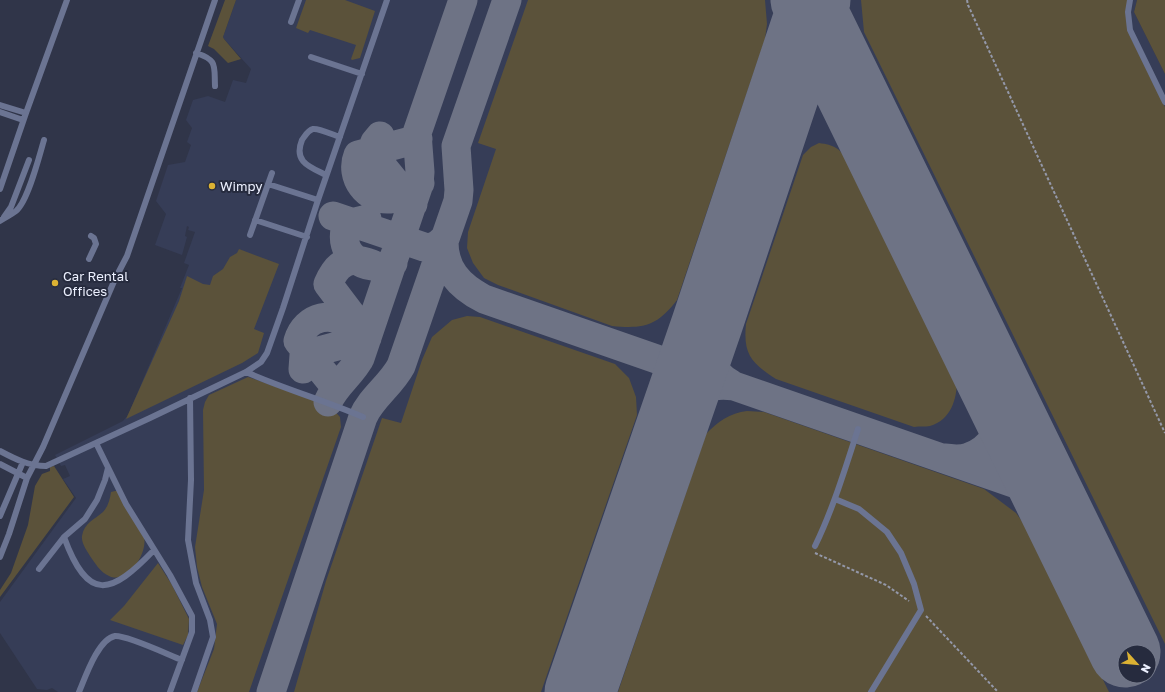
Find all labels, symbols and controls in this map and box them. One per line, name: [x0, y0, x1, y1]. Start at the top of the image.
place label: Wimpy: [220, 178, 263, 194]
marker: Wimpy: [207, 181, 217, 191]
place label: Car Rental Offices: [63, 268, 128, 299]
marker: Car Rental Offices: [50, 278, 60, 288]
north arrow: [1117, 644, 1157, 684]
text: N: [1139, 662, 1154, 675]

